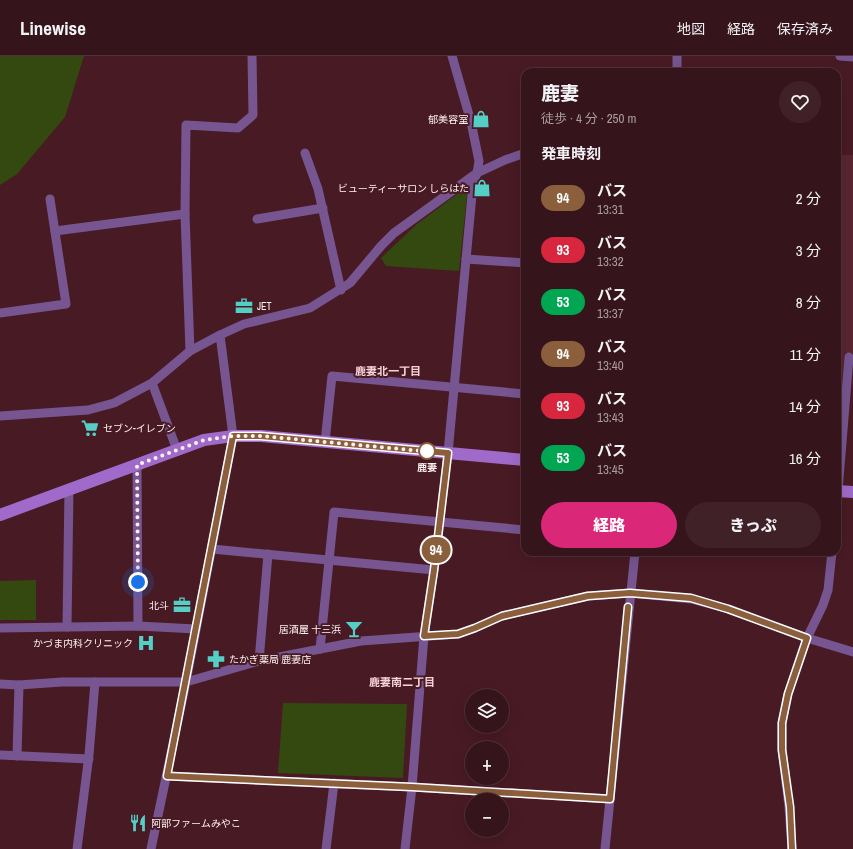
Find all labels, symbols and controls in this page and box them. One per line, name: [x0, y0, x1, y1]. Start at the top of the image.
text: Linewise: [20, 15, 86, 41]
text: 地図: [677, 20, 705, 38]
text: 経路: [727, 20, 755, 38]
text: 保存済み: [777, 20, 833, 38]
text: 鹿妻: [541, 80, 579, 106]
button: heart: [779, 81, 821, 123]
shop icon: 郁美容室: [471, 109, 491, 129]
text: 徒歩 · 4 分 · 250 m: [541, 110, 636, 127]
place label: 郁美容室: [428, 113, 468, 126]
text: 発車時刻: [541, 143, 601, 164]
shop icon: ビューティーサロン しらはた: [472, 178, 492, 198]
text: バス: [597, 180, 627, 201]
place label: ビューティーサロン しらはた: [338, 182, 469, 195]
text: 2 分: [796, 188, 821, 209]
text: 94: [557, 189, 569, 207]
text: 13:31: [597, 201, 624, 218]
text: バス: [597, 232, 627, 253]
text: 3 分: [796, 240, 821, 261]
text: 93: [557, 241, 569, 259]
text: 13:32: [597, 253, 624, 270]
text: バス: [597, 284, 627, 305]
text: 8 分: [796, 292, 821, 313]
text: 53: [557, 293, 569, 311]
office icon: JET: [234, 296, 254, 316]
place label: JET: [257, 300, 272, 313]
text: 13:37: [597, 305, 624, 322]
text: バス: [597, 336, 627, 357]
text: 11 分: [790, 344, 821, 365]
text: 94: [557, 345, 569, 363]
text: 13:40: [597, 357, 624, 374]
district label: 鹿妻北一丁目: [355, 364, 421, 378]
text: バス: [597, 388, 627, 409]
text: 14 分: [789, 396, 821, 417]
text: 93: [557, 397, 569, 415]
text: 13:43: [597, 409, 624, 426]
supermarket icon: セブン-イレブン: [80, 418, 100, 438]
place label: セブン-イレブン: [103, 422, 176, 435]
text: バス: [597, 440, 627, 461]
marker: 鹿妻: [418, 442, 436, 460]
text: 16 分: [789, 448, 821, 469]
text: 53: [557, 449, 569, 467]
place label: 鹿妻: [417, 461, 437, 474]
text: 13:45: [597, 461, 624, 478]
button: 経路: [541, 502, 677, 548]
button: きっぷ: [685, 502, 821, 548]
line badge: 94: [418, 537, 454, 563]
text: 94: [430, 541, 442, 559]
your location: [128, 572, 148, 592]
office icon: 北斗: [172, 595, 192, 615]
place label: 北斗: [149, 599, 169, 612]
bar icon: 居酒屋 十三浜: [344, 619, 364, 639]
place label: 居酒屋 十三浜: [279, 623, 341, 636]
hospital icon: かづま内科クリニック: [136, 633, 156, 653]
place label: かづま内科クリニック: [33, 637, 133, 650]
pharmacy icon: たかぎ薬局 鹿妻店: [206, 649, 226, 669]
place label: たかぎ薬局 鹿妻店: [229, 653, 311, 666]
district label: 鹿妻南二丁目: [369, 675, 435, 689]
map controls: [465, 689, 509, 837]
button: layers: [465, 689, 509, 733]
button: +: [465, 741, 509, 785]
button: −: [465, 793, 509, 837]
restaurant icon: 阿部ファームみやこ: [128, 813, 148, 833]
place label: 阿部ファームみやこ: [151, 817, 241, 830]

